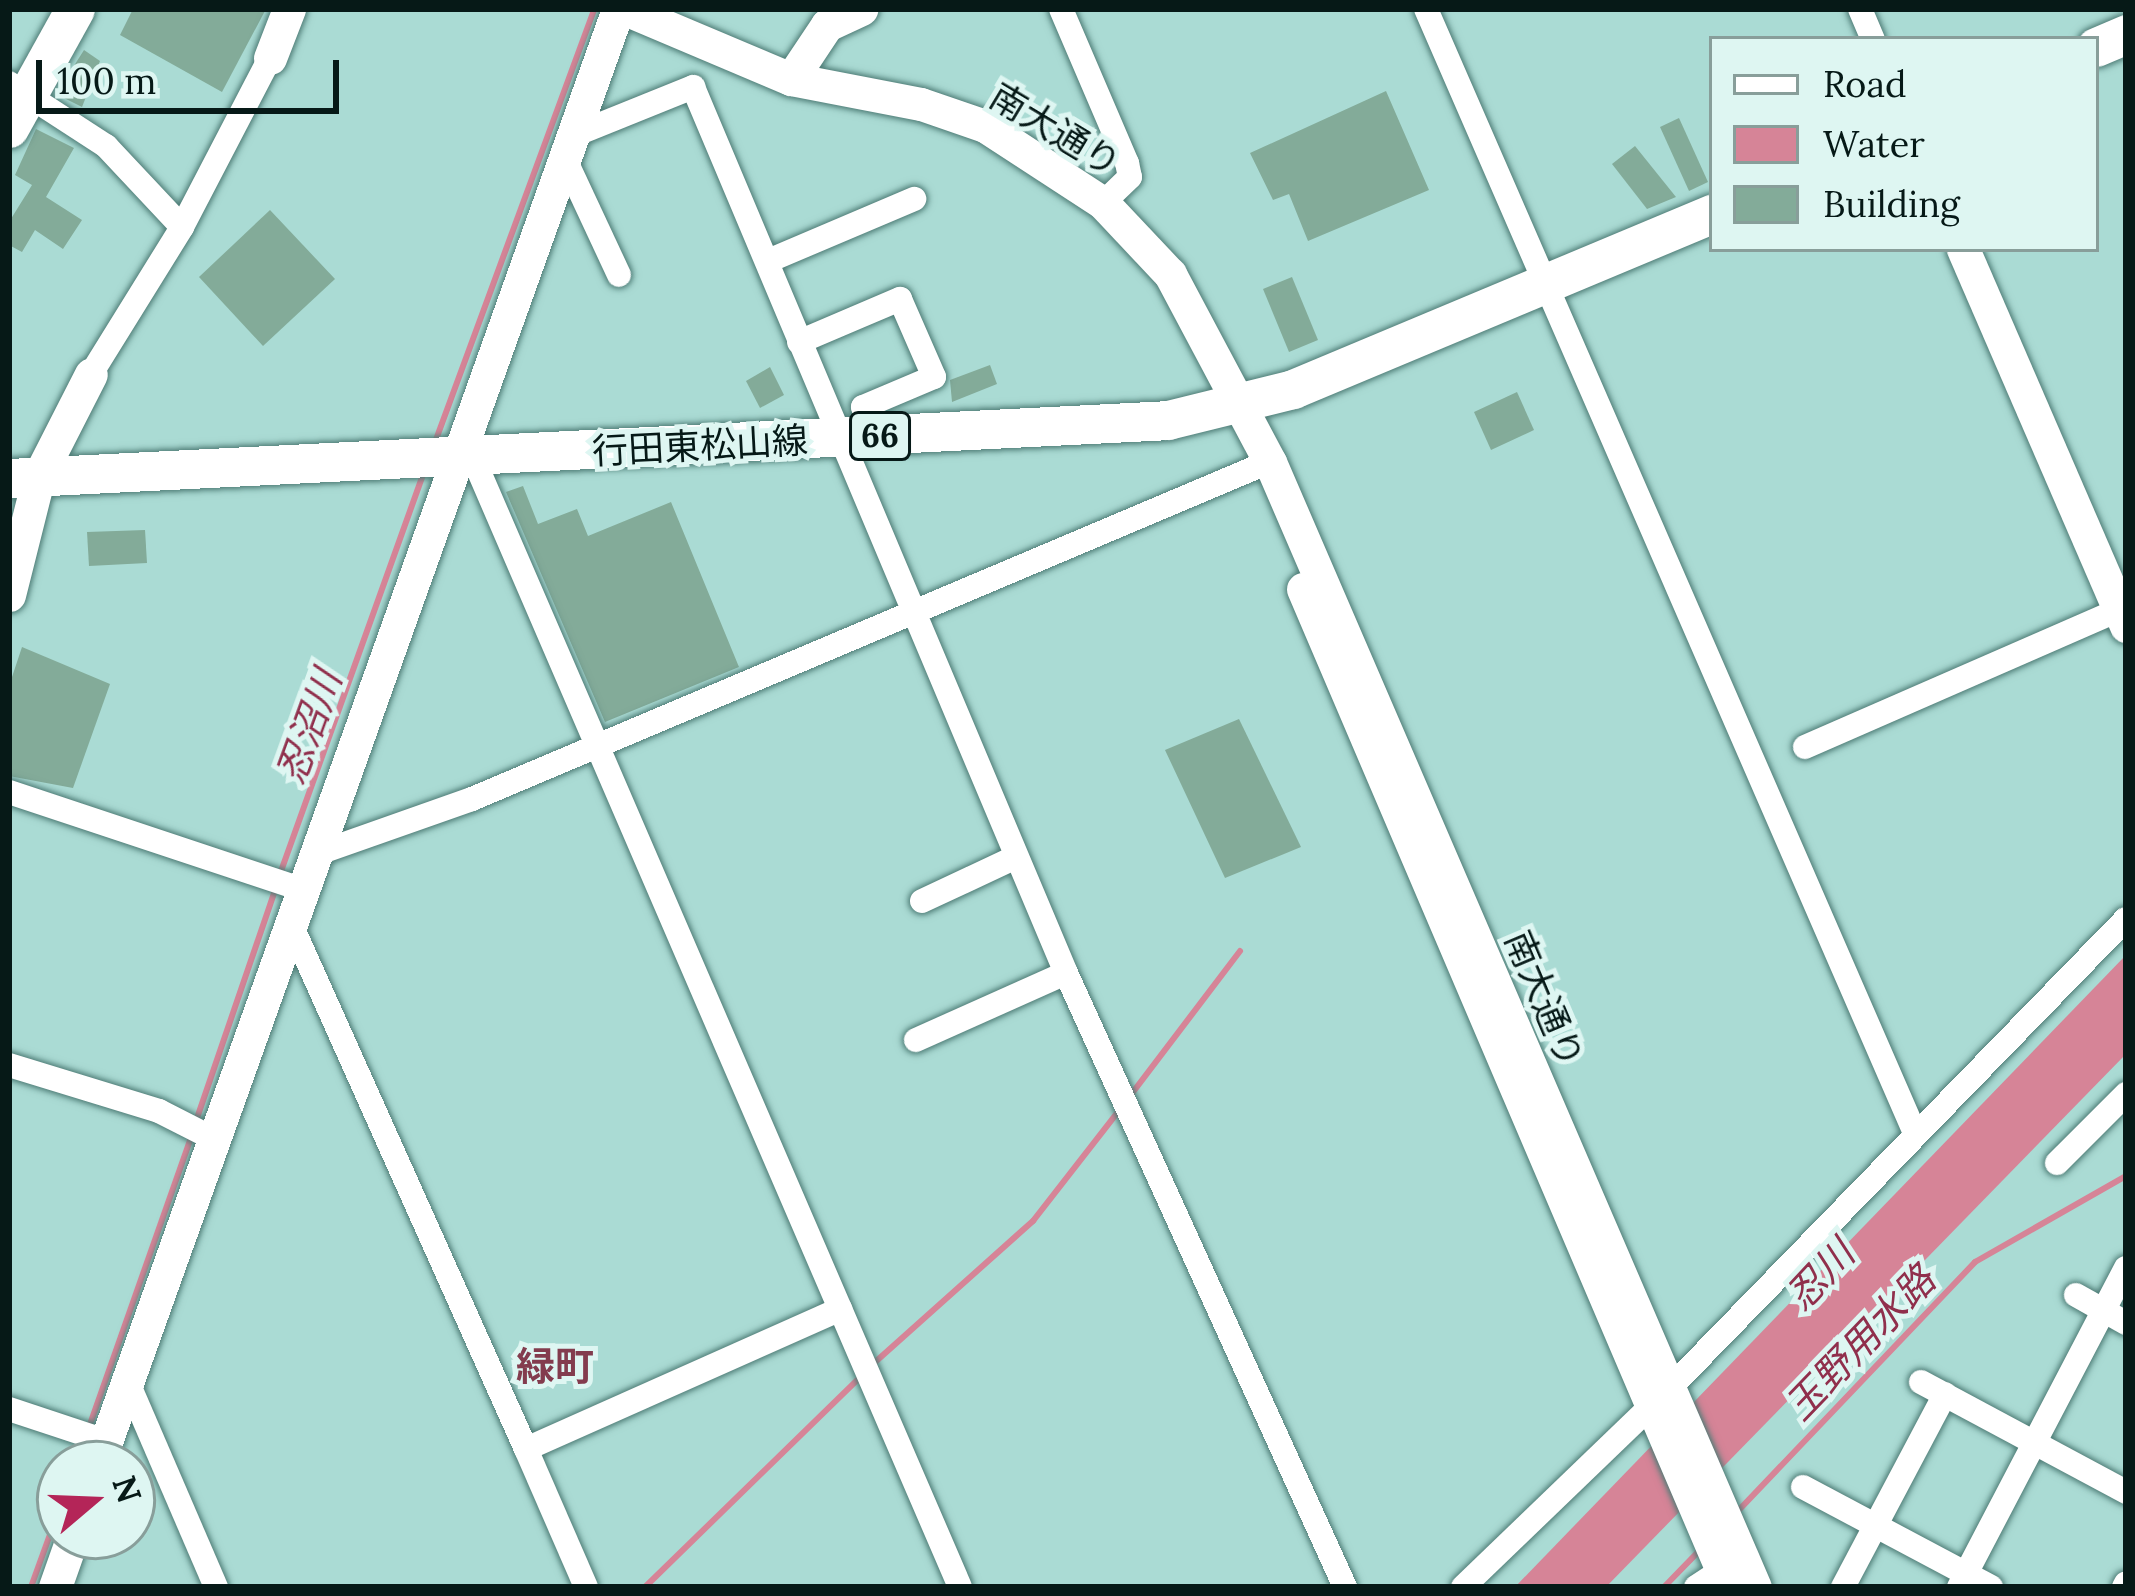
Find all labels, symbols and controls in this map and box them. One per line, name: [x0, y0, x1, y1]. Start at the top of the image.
scale bar: [42, 36, 345, 110]
legend: [1709, 36, 2099, 252]
text: 100 m: [57, 58, 156, 104]
text: Road: [1823, 61, 1907, 107]
street label: 南大通り: [982, 74, 1128, 186]
text: Water: [1823, 121, 1925, 167]
text: Building: [1823, 181, 1960, 227]
road number: 66: [847, 409, 913, 463]
street label: 行田東松山線: [591, 419, 809, 473]
water label: 忍沼川: [267, 664, 351, 790]
street label: 南大通り: [1496, 924, 1592, 1074]
water label: 忍川: [1776, 1231, 1864, 1319]
water label: 玉野用水路: [1775, 1257, 1945, 1429]
district label: 緑町: [516, 1343, 594, 1389]
north arrow: [36, 1440, 156, 1560]
text: N: [103, 1470, 151, 1508]

